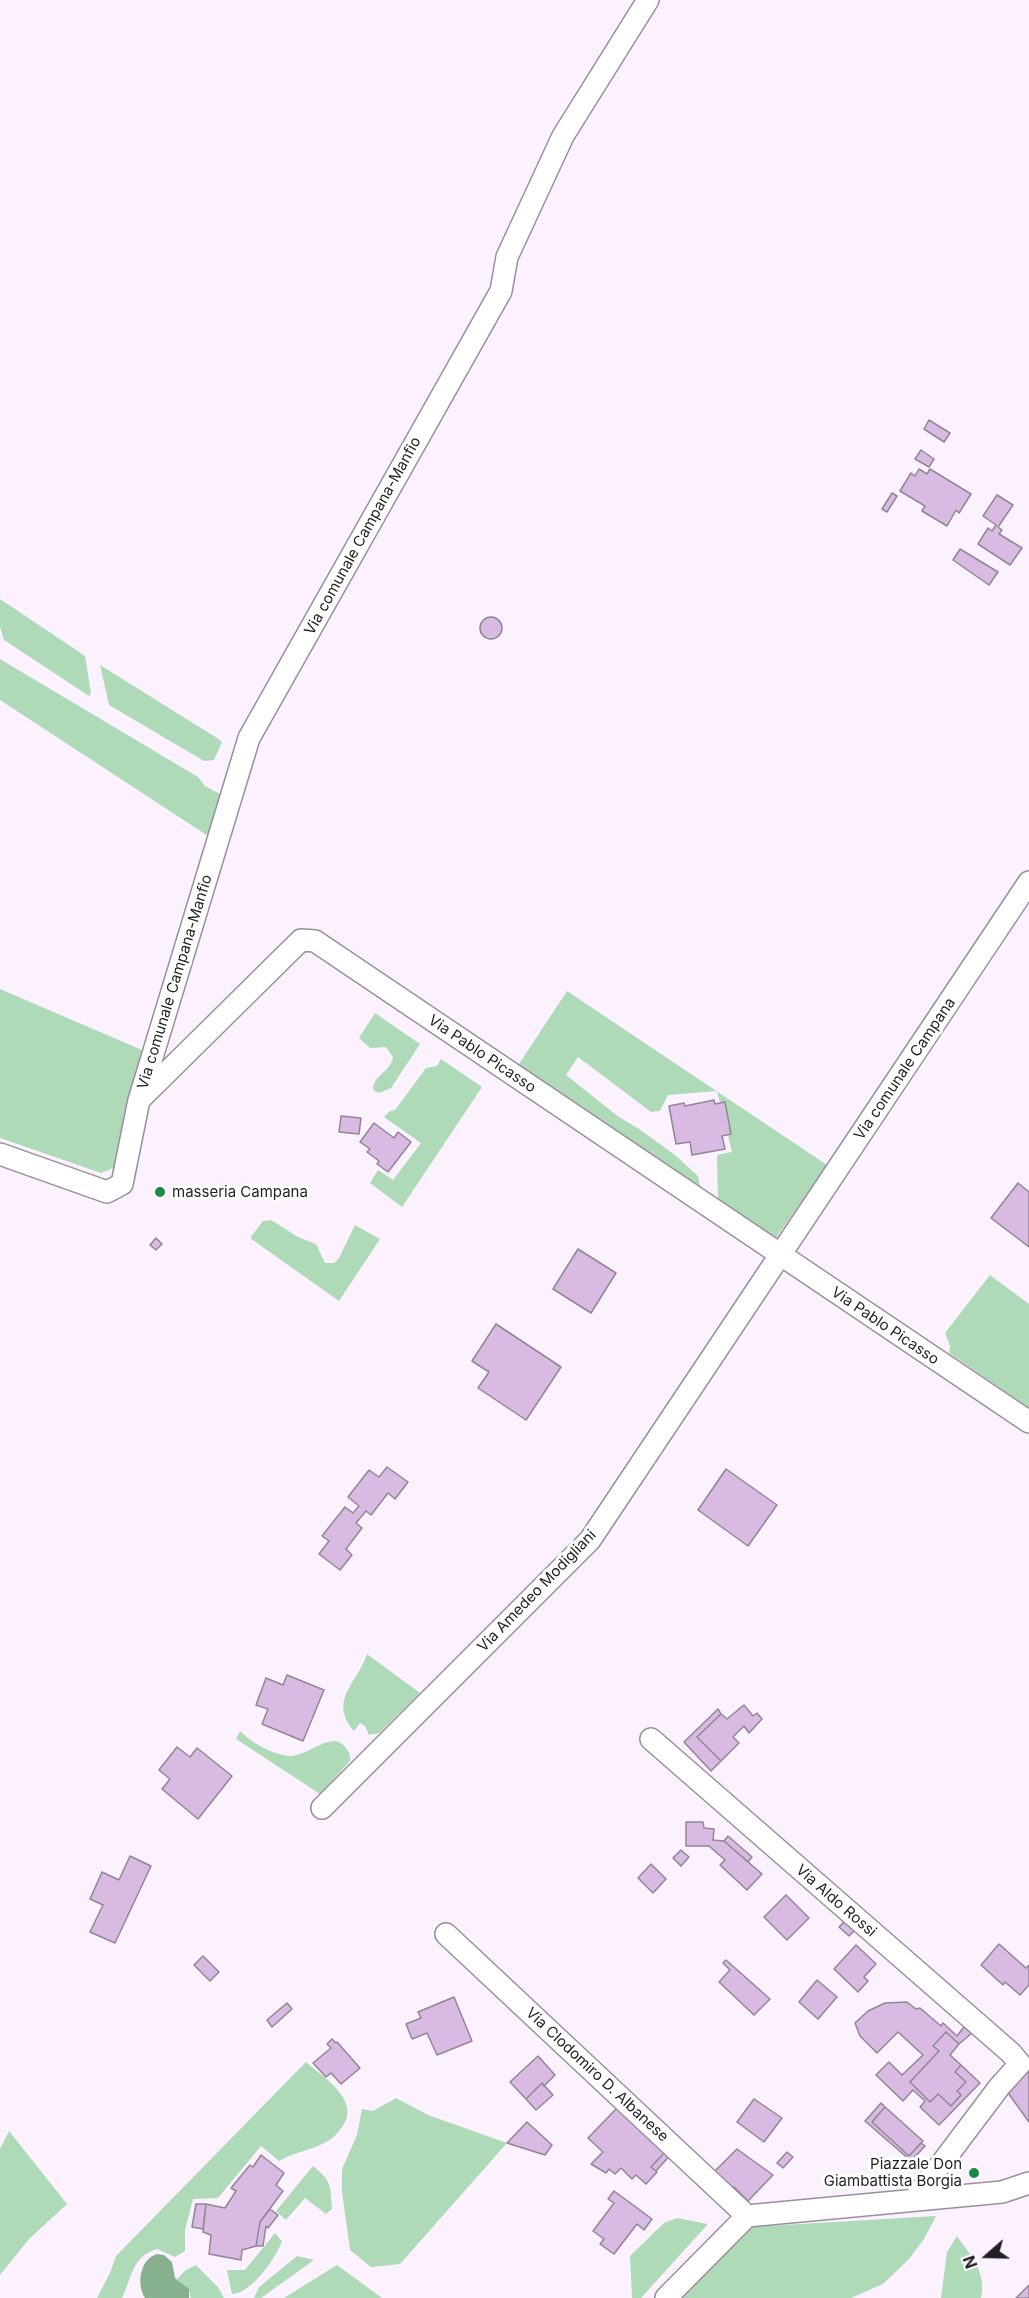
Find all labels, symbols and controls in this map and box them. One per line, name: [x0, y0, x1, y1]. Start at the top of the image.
street label: Via comunale Campana-Manfio: [301, 434, 425, 638]
street label: Via comunale Campana-Manfio: [134, 872, 216, 1092]
street label: Via comunale Campana: [851, 994, 959, 1144]
street label: Via Pablo Picasso: [425, 1011, 539, 1097]
place label: masseria Campana: [172, 1183, 308, 1201]
marker: masseria Campana: [153, 1185, 167, 1199]
street label: Via Pablo Picasso: [828, 1283, 942, 1369]
street label: Via Amedeo Modigliani: [474, 1526, 600, 1656]
street label: Via Aldo Rossi: [792, 1861, 880, 1941]
street label: Via Clodomiro D. Albanese: [522, 2004, 672, 2146]
place label: Piazzale Don Giambattista Borgia: [824, 2155, 962, 2190]
marker: Piazzale Don Giambattista Borgia: [967, 2166, 981, 2180]
north arrow: [957, 2226, 1017, 2286]
text: N: [959, 2253, 982, 2271]

